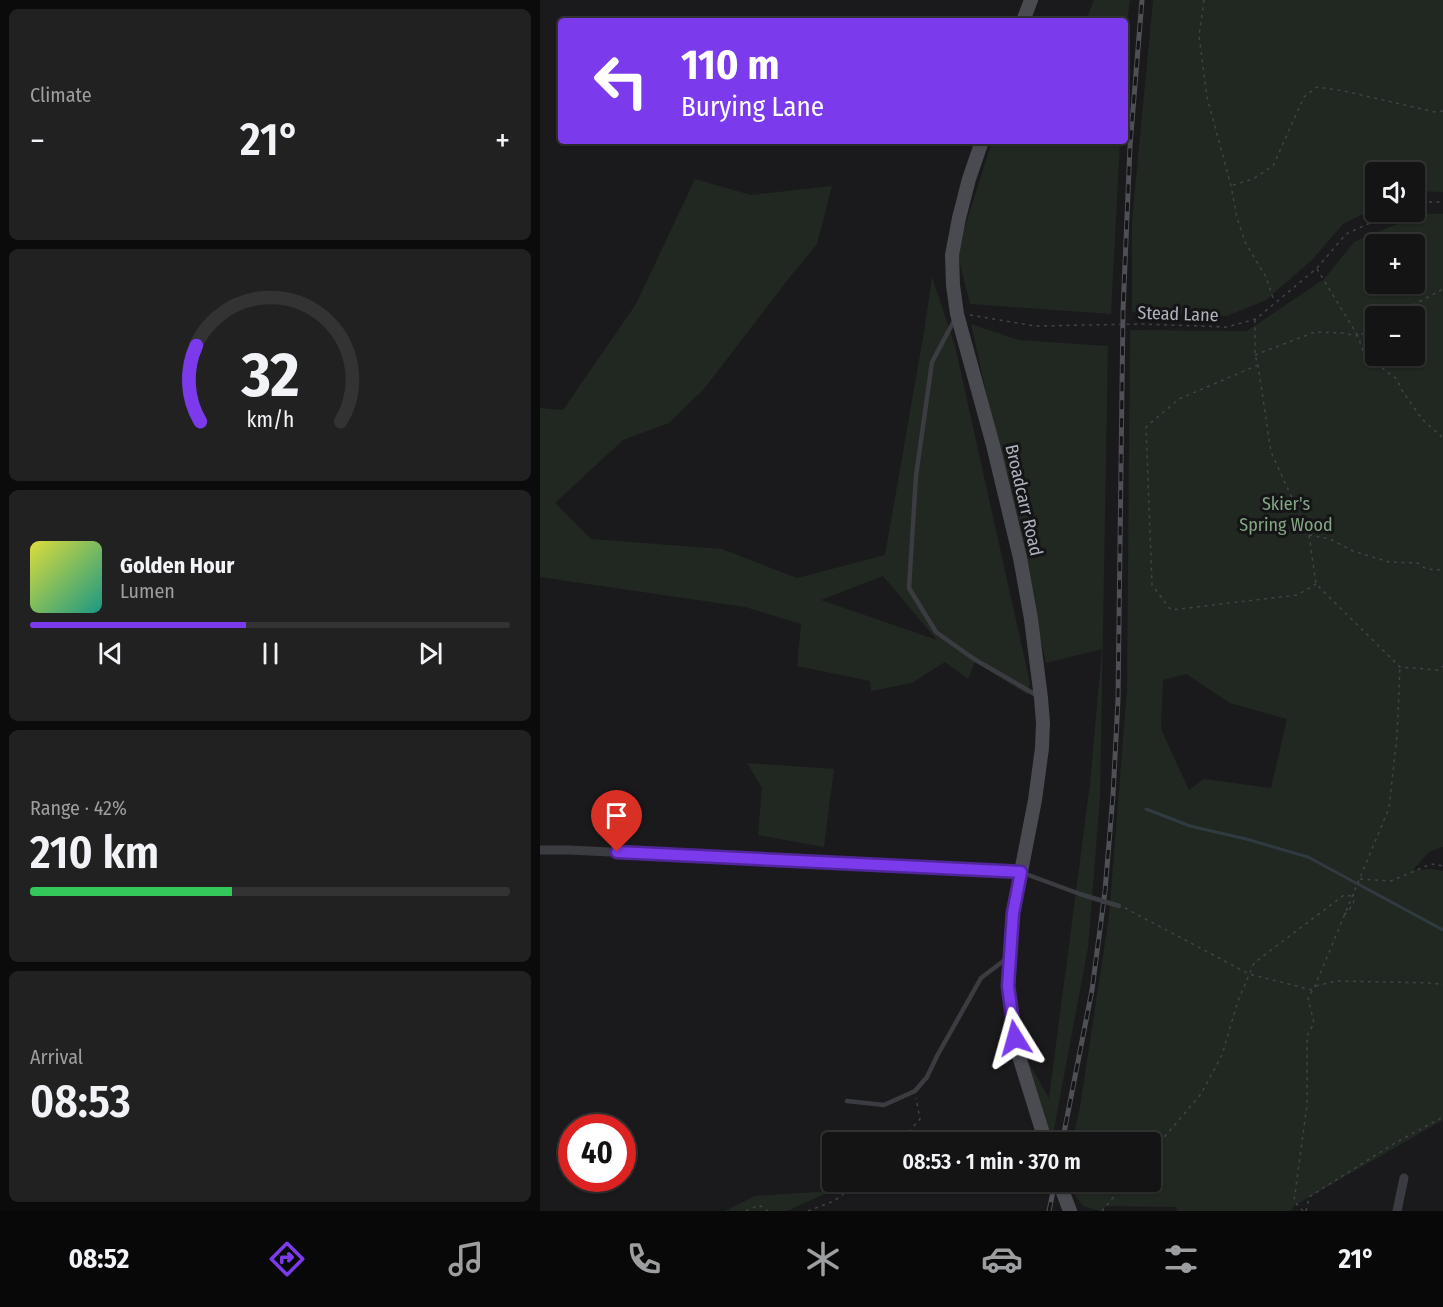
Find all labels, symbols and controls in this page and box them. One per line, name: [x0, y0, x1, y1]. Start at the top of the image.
text: 110 m: [681, 40, 780, 90]
icon: left: [582, 42, 660, 120]
text: Climate: [30, 83, 92, 107]
text: Burying Lane: [681, 91, 824, 123]
text: 21°: [240, 113, 300, 167]
text: −: [30, 121, 45, 161]
text: +: [495, 121, 510, 161]
map controls: [1365, 162, 1425, 366]
button: sound: [1365, 162, 1425, 222]
button: +: [1365, 234, 1425, 294]
street label: Stead Lane: [1137, 302, 1219, 326]
button: −: [1365, 306, 1425, 366]
text: 32: [240, 338, 299, 413]
text: km/h: [246, 408, 294, 434]
street label: Broadcarr Road: [1000, 442, 1048, 558]
park label: Skier's Spring Wood: [1239, 493, 1333, 536]
text: Golden Hour: [120, 552, 234, 579]
text: Lumen: [120, 579, 175, 603]
icon: previous: [94, 637, 127, 670]
icon: pause: [254, 637, 287, 670]
icon: next: [414, 637, 447, 670]
pin: [591, 790, 642, 852]
text: Range · 42%: [30, 796, 127, 820]
icon: arrive: [600, 799, 633, 832]
text: 210 km: [30, 826, 159, 880]
position arrow: [983, 1006, 1047, 1070]
text: Arrival: [30, 1045, 83, 1069]
text: 08:53: [30, 1075, 131, 1129]
speed limit sign: 40: [558, 1114, 636, 1192]
text: 08:53 · 1 min · 370 m: [902, 1148, 1081, 1175]
icon: directions: [266, 1238, 308, 1280]
icon: music: [445, 1238, 487, 1280]
icon: phone: [623, 1238, 665, 1280]
icon: climate: [802, 1238, 844, 1280]
icon: car: [981, 1238, 1023, 1280]
icon: filters: [1160, 1238, 1202, 1280]
text: 08:52: [68, 1243, 129, 1275]
text: 21°: [1338, 1243, 1375, 1275]

